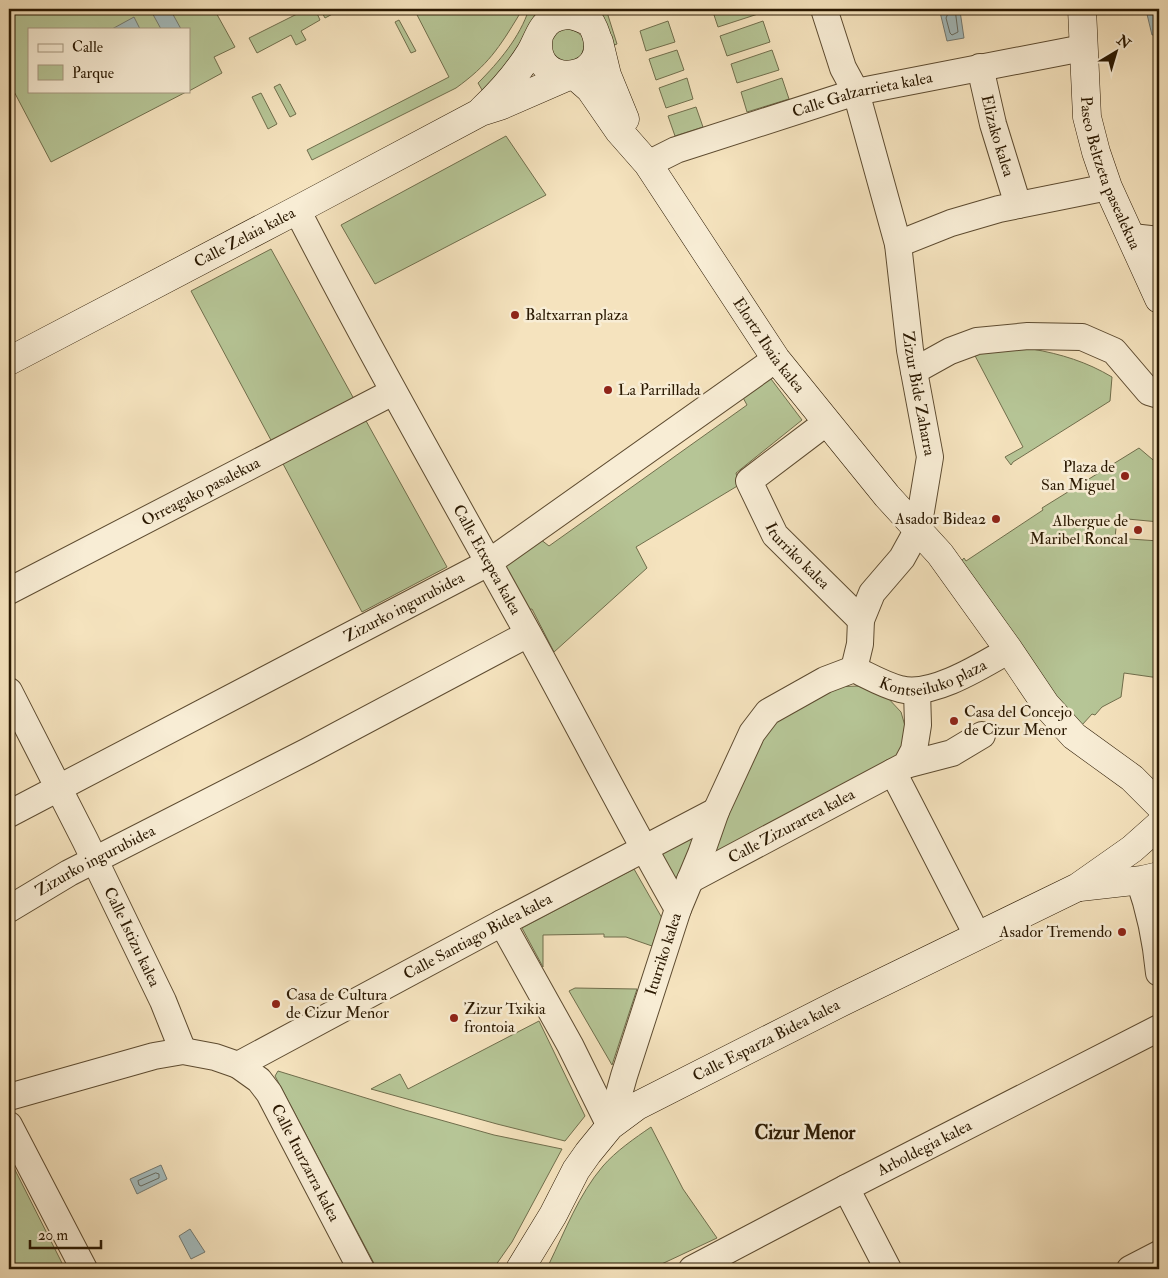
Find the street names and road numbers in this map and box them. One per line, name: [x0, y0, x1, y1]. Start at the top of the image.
street label: Calle Galzarrieta kalea: [790, 67, 935, 122]
street label: Elizako kalea: [977, 93, 1019, 180]
street label: Paseo Beltzeta pasealekua: [1076, 96, 1145, 253]
street label: Calle Zelaia kalea: [191, 203, 299, 272]
street label: Elortz Ibaia kalea: [728, 294, 810, 397]
street label: Zizur Bide Zaharra: [898, 330, 940, 458]
street label: Orreagako pasalekua: [138, 452, 264, 531]
street label: Calle Etxepea kalea: [448, 501, 526, 619]
street label: Iturriko kalea: [761, 519, 834, 594]
street label: Zizurko ingurubidea: [341, 567, 468, 647]
street label: Kontseiluko plaza: [876, 655, 991, 701]
street label: Calle Zizurartea kalea: [725, 784, 859, 868]
street label: Zizurko ingurubidea: [32, 821, 159, 901]
street label: Calle Istizu kalea: [99, 884, 165, 991]
street label: Calle Santiago Bidea kalea: [400, 888, 556, 984]
street label: Iturriko kalea: [641, 910, 686, 998]
street label: Calle Esparza Bidea kalea: [689, 995, 844, 1086]
street label: Calle Iturzarra kalea: [267, 1101, 345, 1225]
street label: Arboldegia kalea: [873, 1115, 975, 1181]

